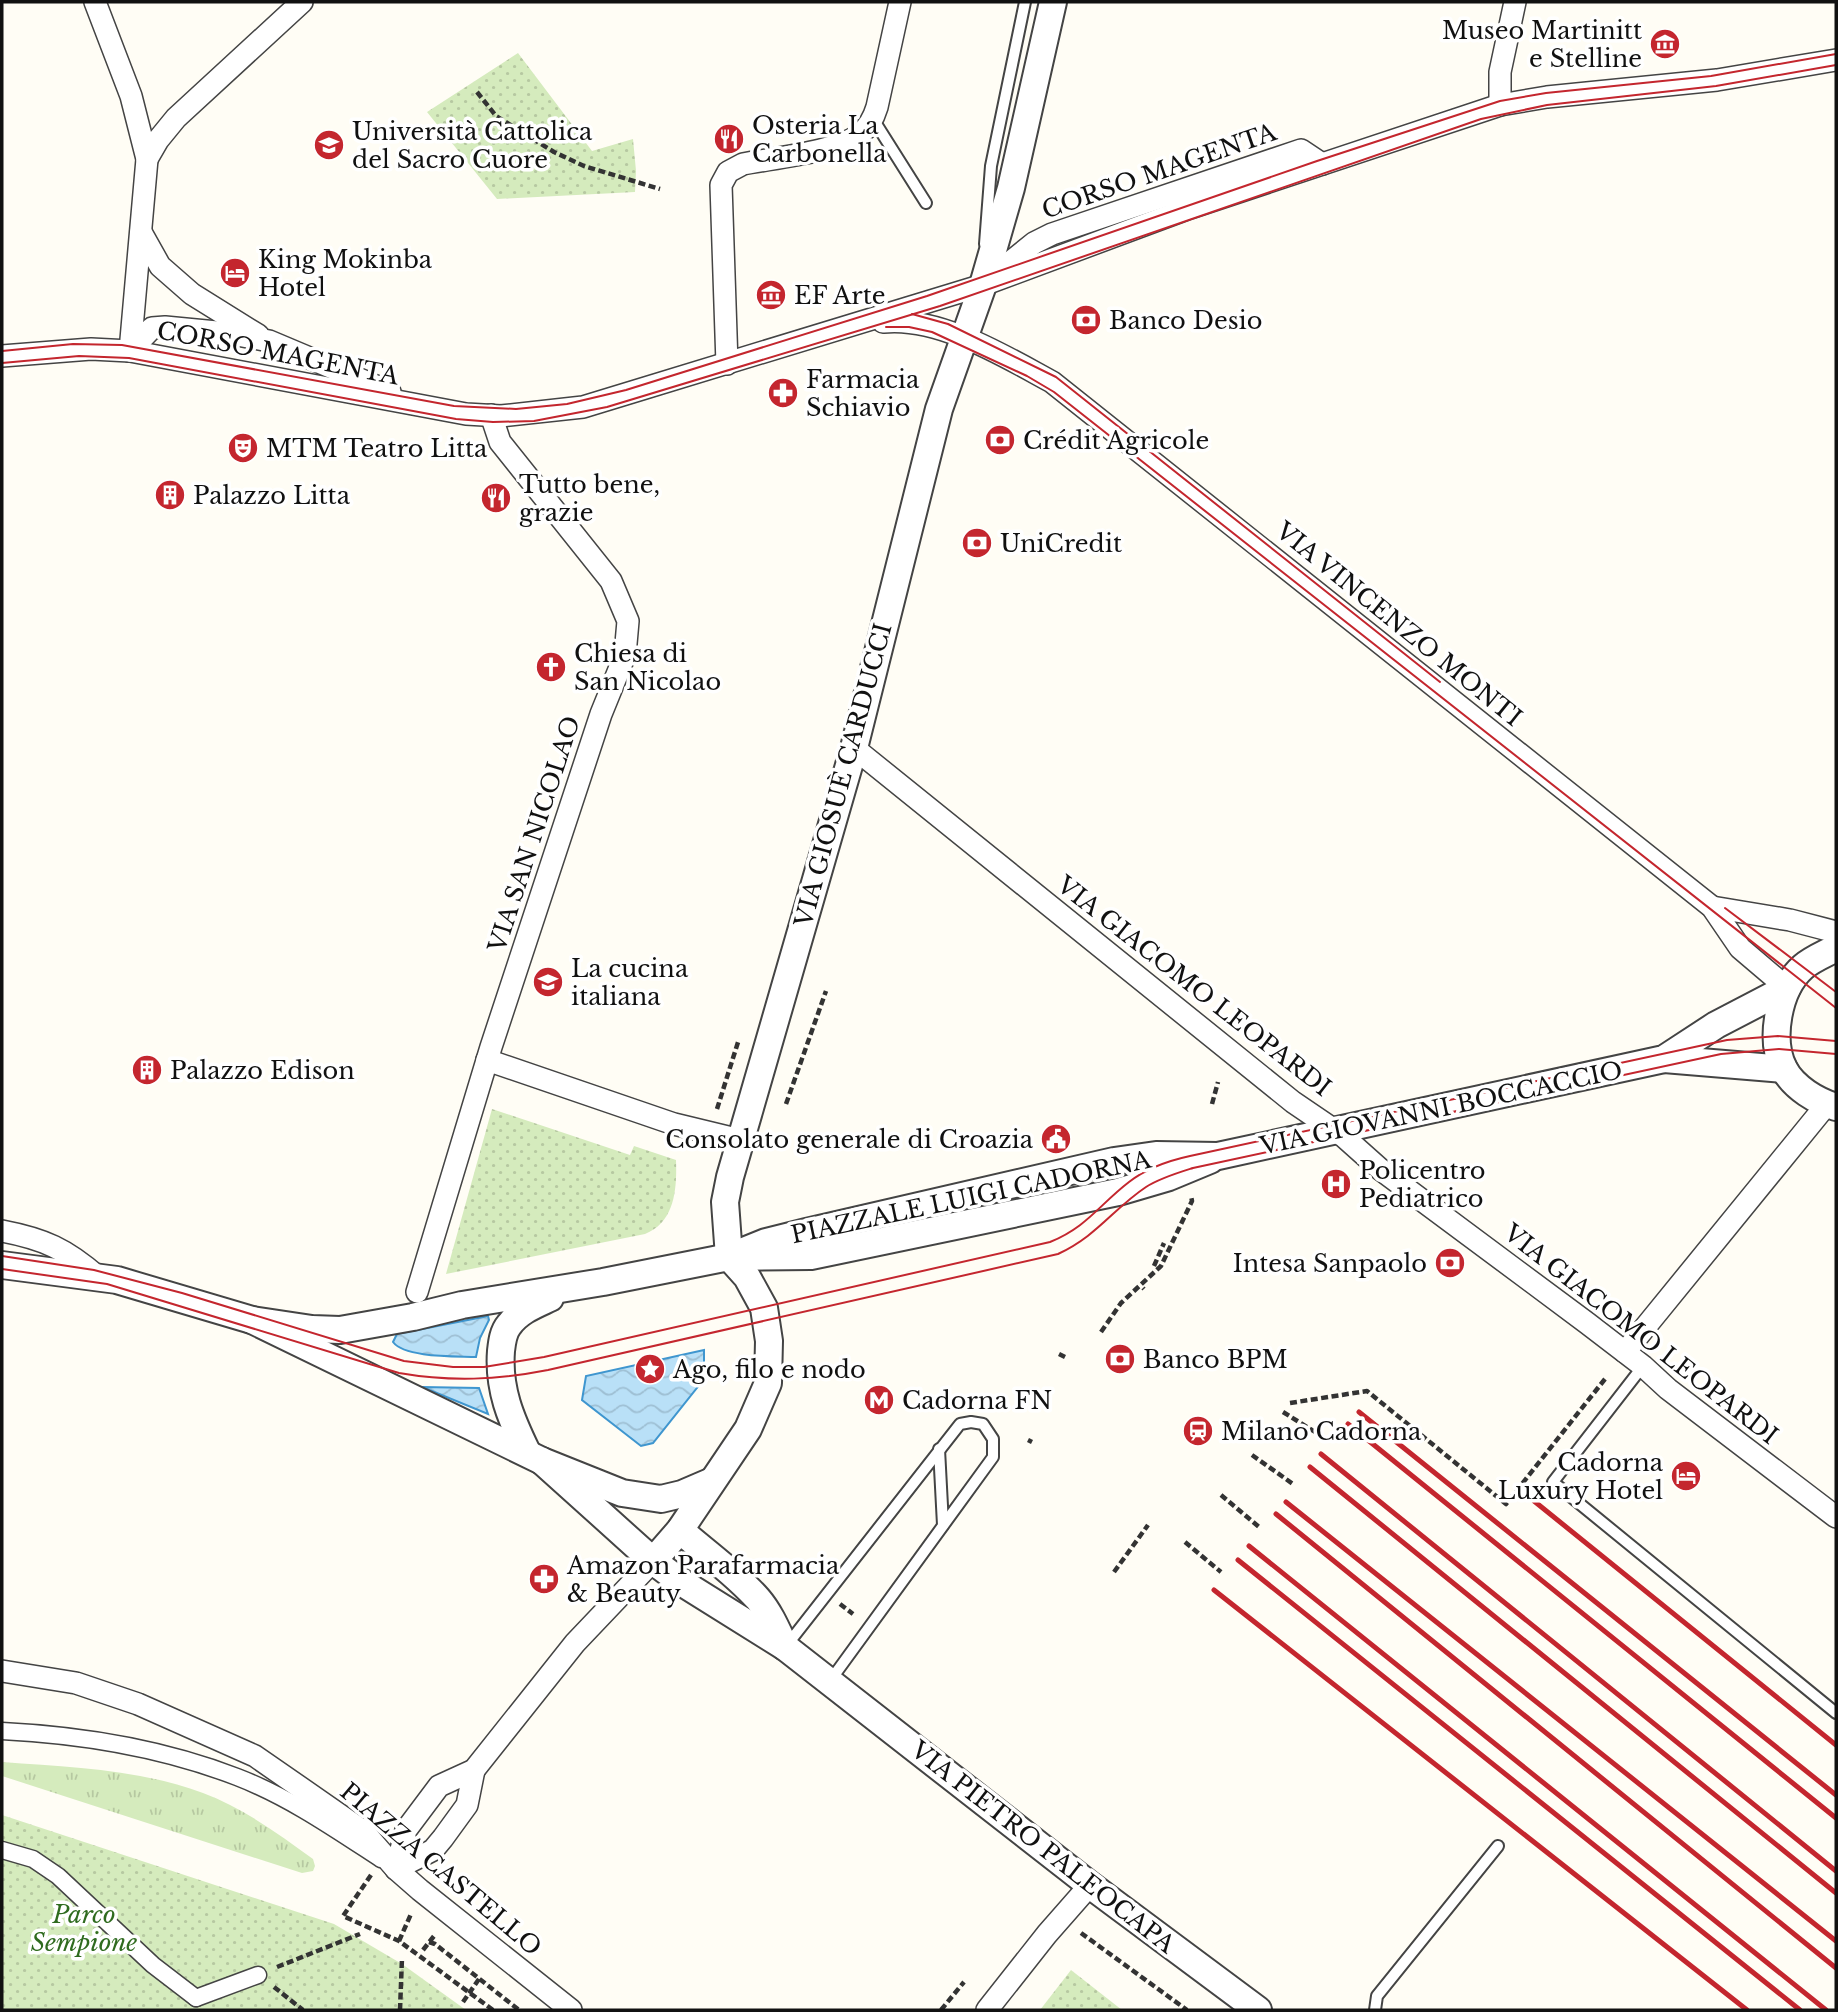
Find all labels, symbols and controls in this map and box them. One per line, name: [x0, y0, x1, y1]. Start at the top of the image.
place label: Museo Martinitt e Stelline: [1442, 16, 1642, 73]
museum icon: Museo Martinitt e Stelline: [1648, 27, 1682, 61]
place label: Osteria La Carbonella: [752, 111, 887, 168]
place label: Università Cattolica del Sacro Cuore: [352, 117, 593, 174]
street label: CORSO MAGENTA: [1038, 117, 1280, 225]
restaurant icon: Osteria La Carbonella: [712, 122, 746, 156]
school or university icon: Università Cattolica del Sacro Cuore: [312, 128, 346, 162]
place label: King Mokinba Hotel: [258, 245, 433, 302]
hotel icon: King Mokinba Hotel: [218, 256, 252, 290]
museum icon: EF Arte: [754, 278, 788, 312]
place label: EF Arte: [794, 281, 886, 310]
bank icon: Banco Desio: [1069, 303, 1103, 337]
place label: Banco Desio: [1109, 306, 1262, 335]
street label: CORSO MAGENTA: [155, 315, 402, 391]
place label: Farmacia Schiavio: [806, 365, 920, 422]
pharmacy icon: Farmacia Schiavio: [766, 376, 800, 410]
bank icon: Crédit Agricole: [983, 423, 1017, 457]
place label: Crédit Agricole: [1023, 426, 1209, 455]
theatre icon: MTM Teatro Litta: [226, 431, 260, 465]
place label: MTM Teatro Litta: [266, 434, 488, 463]
place label: Tutto bene, grazie: [519, 470, 660, 527]
building icon: Palazzo Litta: [153, 478, 187, 512]
place label: Palazzo Litta: [193, 481, 351, 510]
restaurant icon: Tutto bene, grazie: [479, 481, 513, 515]
street label: VIA VINCENZO MONTI: [1269, 515, 1528, 732]
bank icon: UniCredit: [960, 526, 994, 560]
place label: UniCredit: [1000, 529, 1122, 558]
street label: VIA GIOSUÈ CARDUCCI: [788, 620, 898, 931]
place label: Chiesa di San Nicolao: [574, 639, 721, 696]
church icon: Chiesa di San Nicolao: [534, 650, 568, 684]
street label: VIA SAN NICOLAO: [482, 712, 586, 957]
street label: VIA GIACOMO LEOPARDI: [1050, 869, 1337, 1102]
place label: La cucina italiana: [571, 954, 689, 1011]
school or university icon: La cucina italiana: [531, 965, 565, 999]
building icon: Palazzo Edison: [130, 1053, 164, 1087]
street label: VIA GIOVANNI BOCCACCIO: [1256, 1055, 1625, 1161]
place label: Palazzo Edison: [170, 1056, 355, 1085]
public building icon: Consolato generale di Croazia: [1039, 1122, 1073, 1156]
place label: Consolato generale di Croazia: [665, 1125, 1034, 1154]
street label: PIAZZALE LUIGI CADORNA: [788, 1145, 1154, 1249]
place label: Policentro Pediatrico: [1359, 1156, 1486, 1213]
hospital icon: Policentro Pediatrico: [1319, 1167, 1353, 1201]
street label: VIA GIACOMO LEOPARDI: [1497, 1217, 1784, 1450]
bank icon: Intesa Sanpaolo: [1433, 1246, 1467, 1280]
place label: Intesa Sanpaolo: [1233, 1249, 1427, 1278]
bank icon: Banco BPM: [1103, 1342, 1137, 1376]
place label: Banco BPM: [1143, 1345, 1288, 1374]
place icon: Ago, filo e nodo: [633, 1352, 667, 1386]
place label: Ago, filo e nodo: [672, 1355, 866, 1384]
metro station icon: Cadorna FN: [862, 1383, 896, 1417]
place label: Cadorna FN: [902, 1386, 1052, 1415]
station icon: Milano Cadorna: [1181, 1414, 1215, 1448]
place label: Milano Cadorna: [1221, 1417, 1422, 1446]
place label: Cadorna Luxury Hotel: [1498, 1448, 1664, 1505]
hotel icon: Cadorna Luxury Hotel: [1669, 1459, 1703, 1493]
place label: Amazon Parafarmacia & Beauty: [566, 1551, 840, 1608]
pharmacy icon: Amazon Parafarmacia & Beauty: [527, 1562, 561, 1596]
street label: VIA PIETRO PALEOCAPA: [904, 1734, 1181, 1959]
street label: PIAZZA CASTELLO: [335, 1776, 547, 1962]
park label: Parco Sempione: [31, 1900, 137, 1957]

